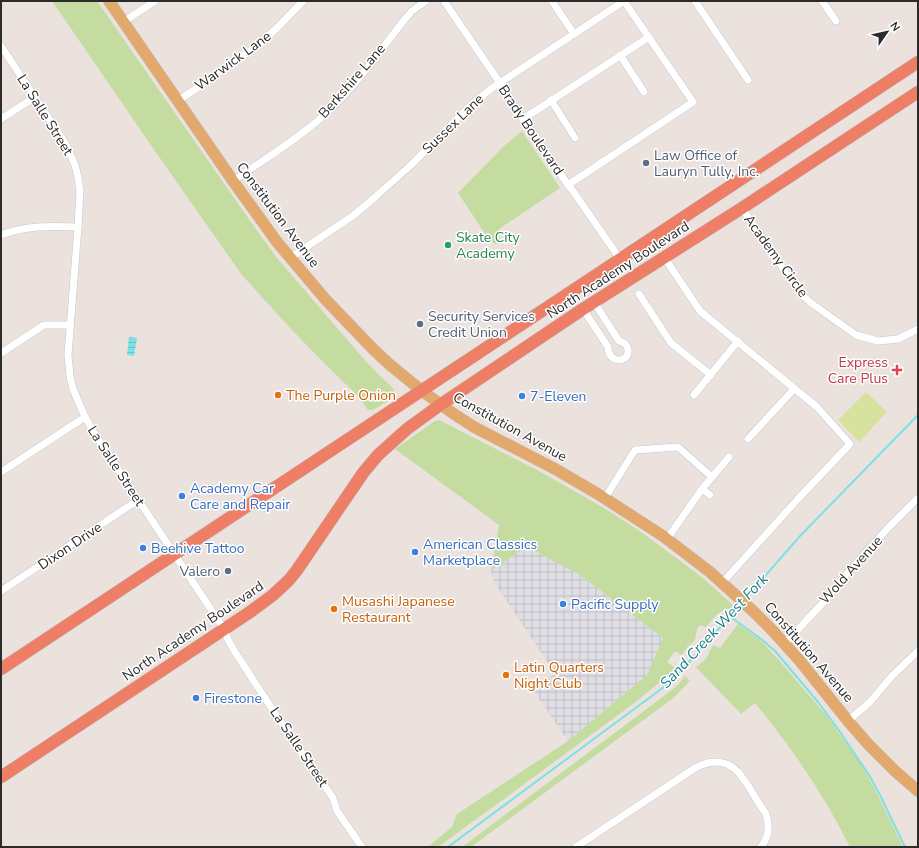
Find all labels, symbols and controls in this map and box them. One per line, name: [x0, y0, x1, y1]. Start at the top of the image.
north arrow: [867, 12, 907, 52]
text: N: [886, 19, 903, 34]
street label: Warwick Lane: [191, 27, 275, 95]
street label: Berkshire Lane: [314, 40, 390, 122]
street label: La Salle Street: [13, 71, 78, 159]
street label: Brady Boulevard: [494, 81, 568, 179]
street label: Sussex Lane: [418, 90, 488, 158]
place label: Law Office of Lauryn Tully, Inc.: [654, 146, 759, 181]
street label: Constitution Avenue: [232, 158, 324, 272]
marker: Law Office of Lauryn Tully, Inc.: [641, 158, 651, 168]
street label: Academy Circle: [740, 211, 812, 301]
street label: North Academy Boulevard: [543, 217, 693, 323]
place label: Skate City Academy: [456, 228, 520, 263]
marker: Skate City Academy: [443, 240, 453, 250]
place label: Security Services Credit Union: [428, 307, 535, 342]
marker: Security Services Credit Union: [415, 319, 425, 329]
place label: Express Care Plus: [828, 353, 888, 388]
marker: Express Care Plus: [891, 364, 903, 376]
place label: The Purple Onion: [286, 386, 396, 405]
place label: 7-Eleven: [530, 387, 586, 406]
street label: Constitution Avenue: [450, 388, 570, 466]
marker: The Purple Onion: [273, 390, 283, 400]
marker: 7-Eleven: [517, 391, 527, 401]
street label: La Salle Street: [83, 422, 149, 510]
place label: Academy Car Care and Repair: [190, 479, 290, 514]
marker: Academy Car Care and Repair: [177, 491, 187, 501]
street label: Dixon Drive: [34, 518, 106, 574]
street label: Wold Avenue: [815, 532, 887, 608]
place label: American Classics Marketplace: [423, 535, 537, 570]
place label: Beehive Tattoo: [151, 539, 245, 558]
marker: Beehive Tattoo: [138, 543, 148, 553]
marker: American Classics Marketplace: [410, 547, 420, 557]
place label: Valero: [179, 562, 220, 581]
marker: Valero: [223, 566, 233, 576]
water label: Sand Creek West Fork: [656, 569, 773, 693]
street label: North Academy Boulevard: [119, 577, 267, 685]
place label: Musashi Japanese Restaurant: [342, 592, 455, 627]
place label: Pacific Supply: [571, 595, 659, 614]
street label: Constitution Avenue: [760, 598, 858, 706]
marker: Pacific Supply: [558, 599, 568, 609]
marker: Musashi Japanese Restaurant: [329, 604, 339, 614]
place label: Latin Quarters Night Club: [514, 658, 604, 693]
marker: Latin Quarters Night Club: [501, 670, 511, 680]
place label: Firestone: [204, 689, 262, 708]
marker: Firestone: [191, 693, 201, 703]
street label: La Salle Street: [265, 704, 333, 791]

